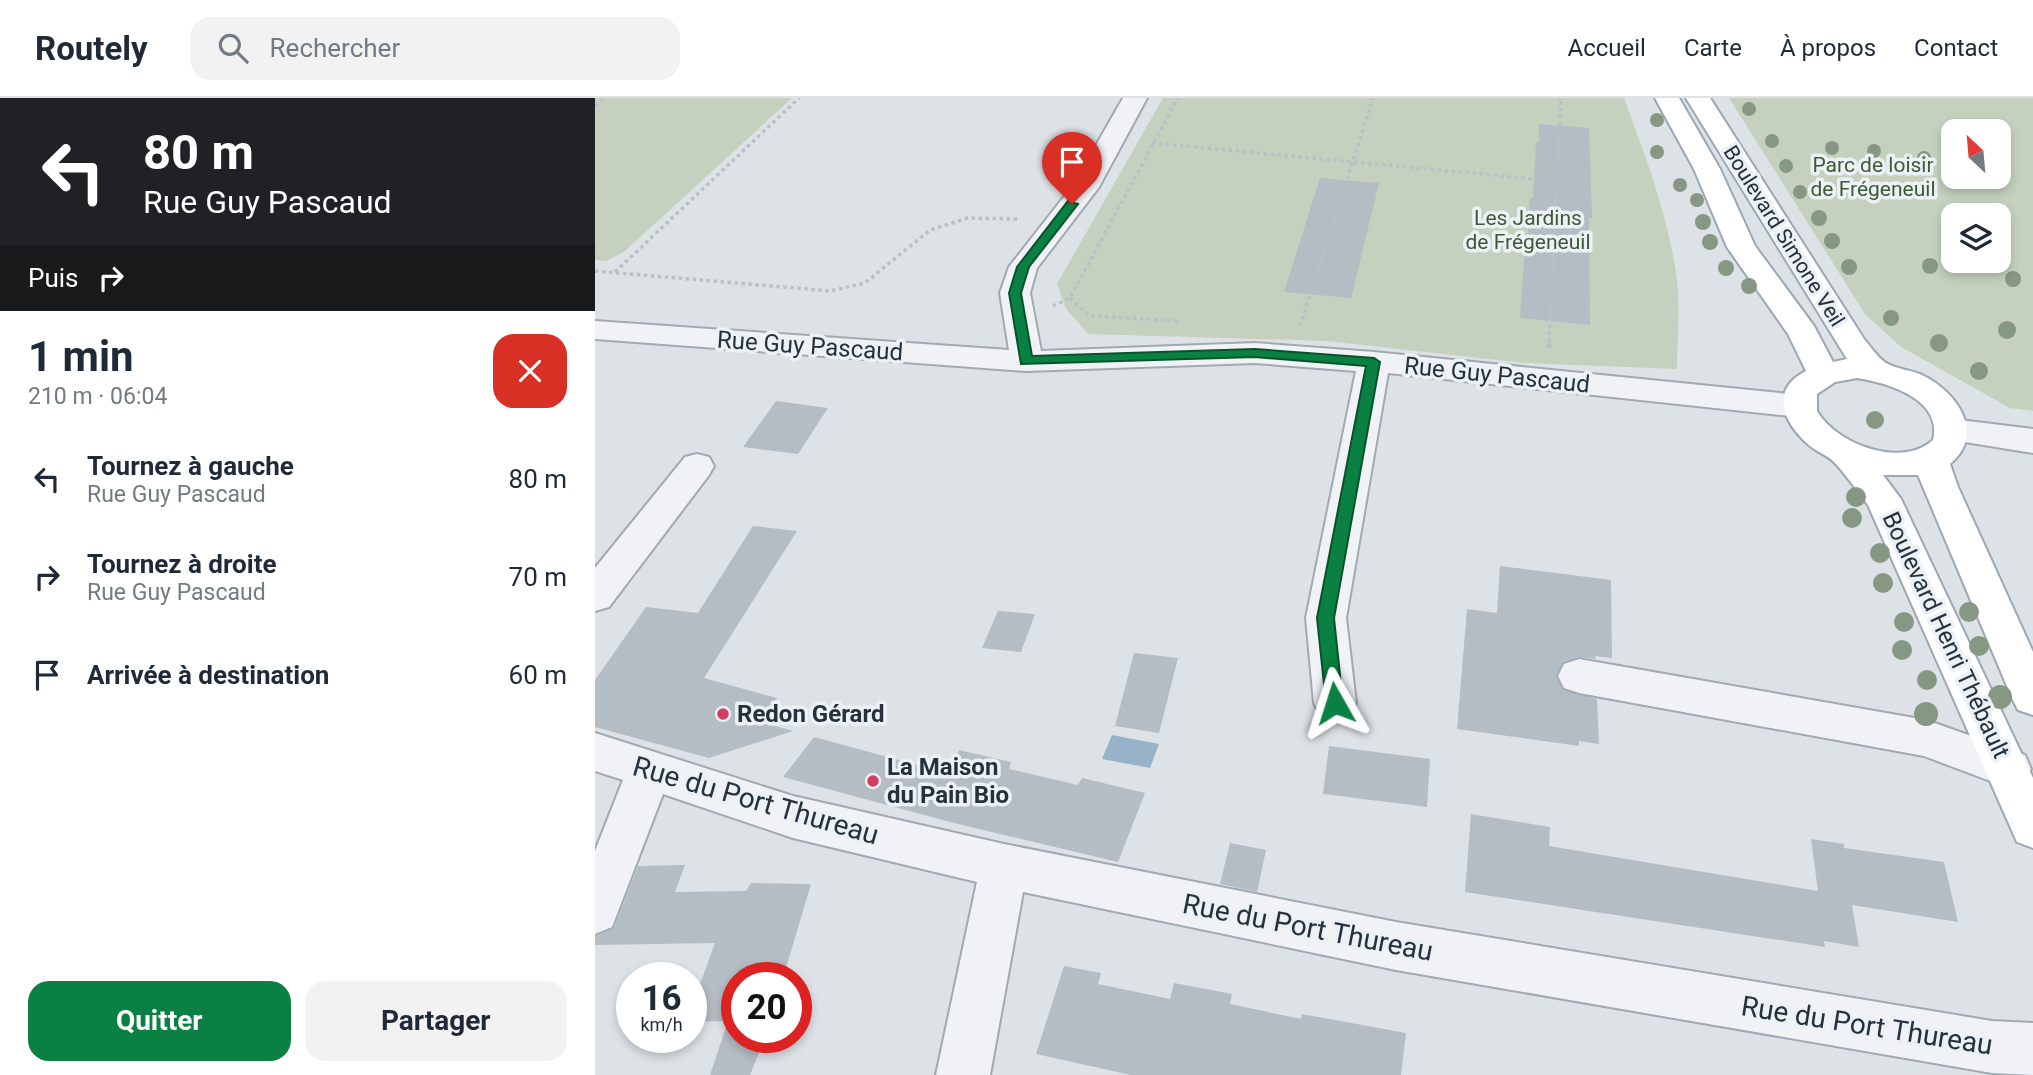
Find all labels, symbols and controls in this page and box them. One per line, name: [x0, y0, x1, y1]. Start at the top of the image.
search box: [190, 17, 680, 80]
text: Routely: [35, 29, 148, 68]
icon: search: [214, 29, 252, 67]
text: Rechercher: [270, 33, 400, 63]
text: Accueil: [1567, 34, 1646, 62]
text: Carte: [1684, 34, 1742, 62]
text: À propos: [1780, 34, 1876, 62]
text: Contact: [1914, 34, 1998, 62]
north arrow: [1941, 119, 2011, 189]
map controls: [1941, 119, 2011, 273]
text: 80 m: [143, 124, 254, 181]
icon: left: [28, 126, 119, 217]
pin: [1042, 132, 1102, 204]
street label: Boulevard Simone Veil: [1719, 141, 1849, 331]
icon: arrive: [1053, 143, 1091, 181]
park label: Parc de loisir de Frégeneuil: [1810, 153, 1936, 201]
text: Rue Guy Pascaud: [143, 183, 392, 221]
button: layers: [1941, 203, 2011, 273]
park label: Les Jardins de Frégeneuil: [1465, 206, 1591, 254]
icon: right: [92, 259, 130, 297]
text: Puis: [28, 263, 78, 293]
street label: Rue Guy Pascaud: [716, 326, 904, 366]
text: 1 min: [28, 332, 134, 381]
button: close: [493, 334, 567, 408]
street label: Rue Guy Pascaud: [1403, 351, 1591, 399]
text: 210 m · 06:04: [28, 383, 167, 410]
text: Tournez à gauche: [87, 451, 294, 481]
icon: left: [28, 460, 66, 498]
text: 80 m: [509, 464, 567, 494]
text: Rue Guy Pascaud: [87, 481, 266, 508]
street label: Boulevard Henri Thébault: [1877, 507, 2015, 763]
text: Tournez à droite: [87, 549, 277, 579]
icon: right: [28, 558, 66, 596]
text: 70 m: [509, 562, 567, 592]
text: Rue Guy Pascaud: [87, 579, 266, 606]
icon: arrive: [28, 656, 66, 694]
text: Arrivée à destination: [87, 660, 329, 690]
text: 60 m: [509, 660, 567, 690]
position arrow: [1298, 666, 1372, 740]
place label: Redon Gérard: [737, 700, 884, 728]
marker: Redon Gérard: [715, 706, 731, 722]
street label: Rue du Port Thureau: [629, 750, 883, 851]
place label: La Maison du Pain Bio: [887, 753, 1009, 809]
marker: La Maison du Pain Bio: [865, 773, 881, 789]
street label: Rue du Port Thureau: [1180, 887, 1436, 968]
speed limit sign: 20: [721, 962, 812, 1053]
text: 16: [641, 978, 682, 1019]
button: Quitter: [28, 981, 291, 1061]
button: Partager: [305, 981, 567, 1061]
street label: Rue du Port Thureau: [1739, 989, 1995, 1062]
text: km/h: [640, 1014, 683, 1035]

